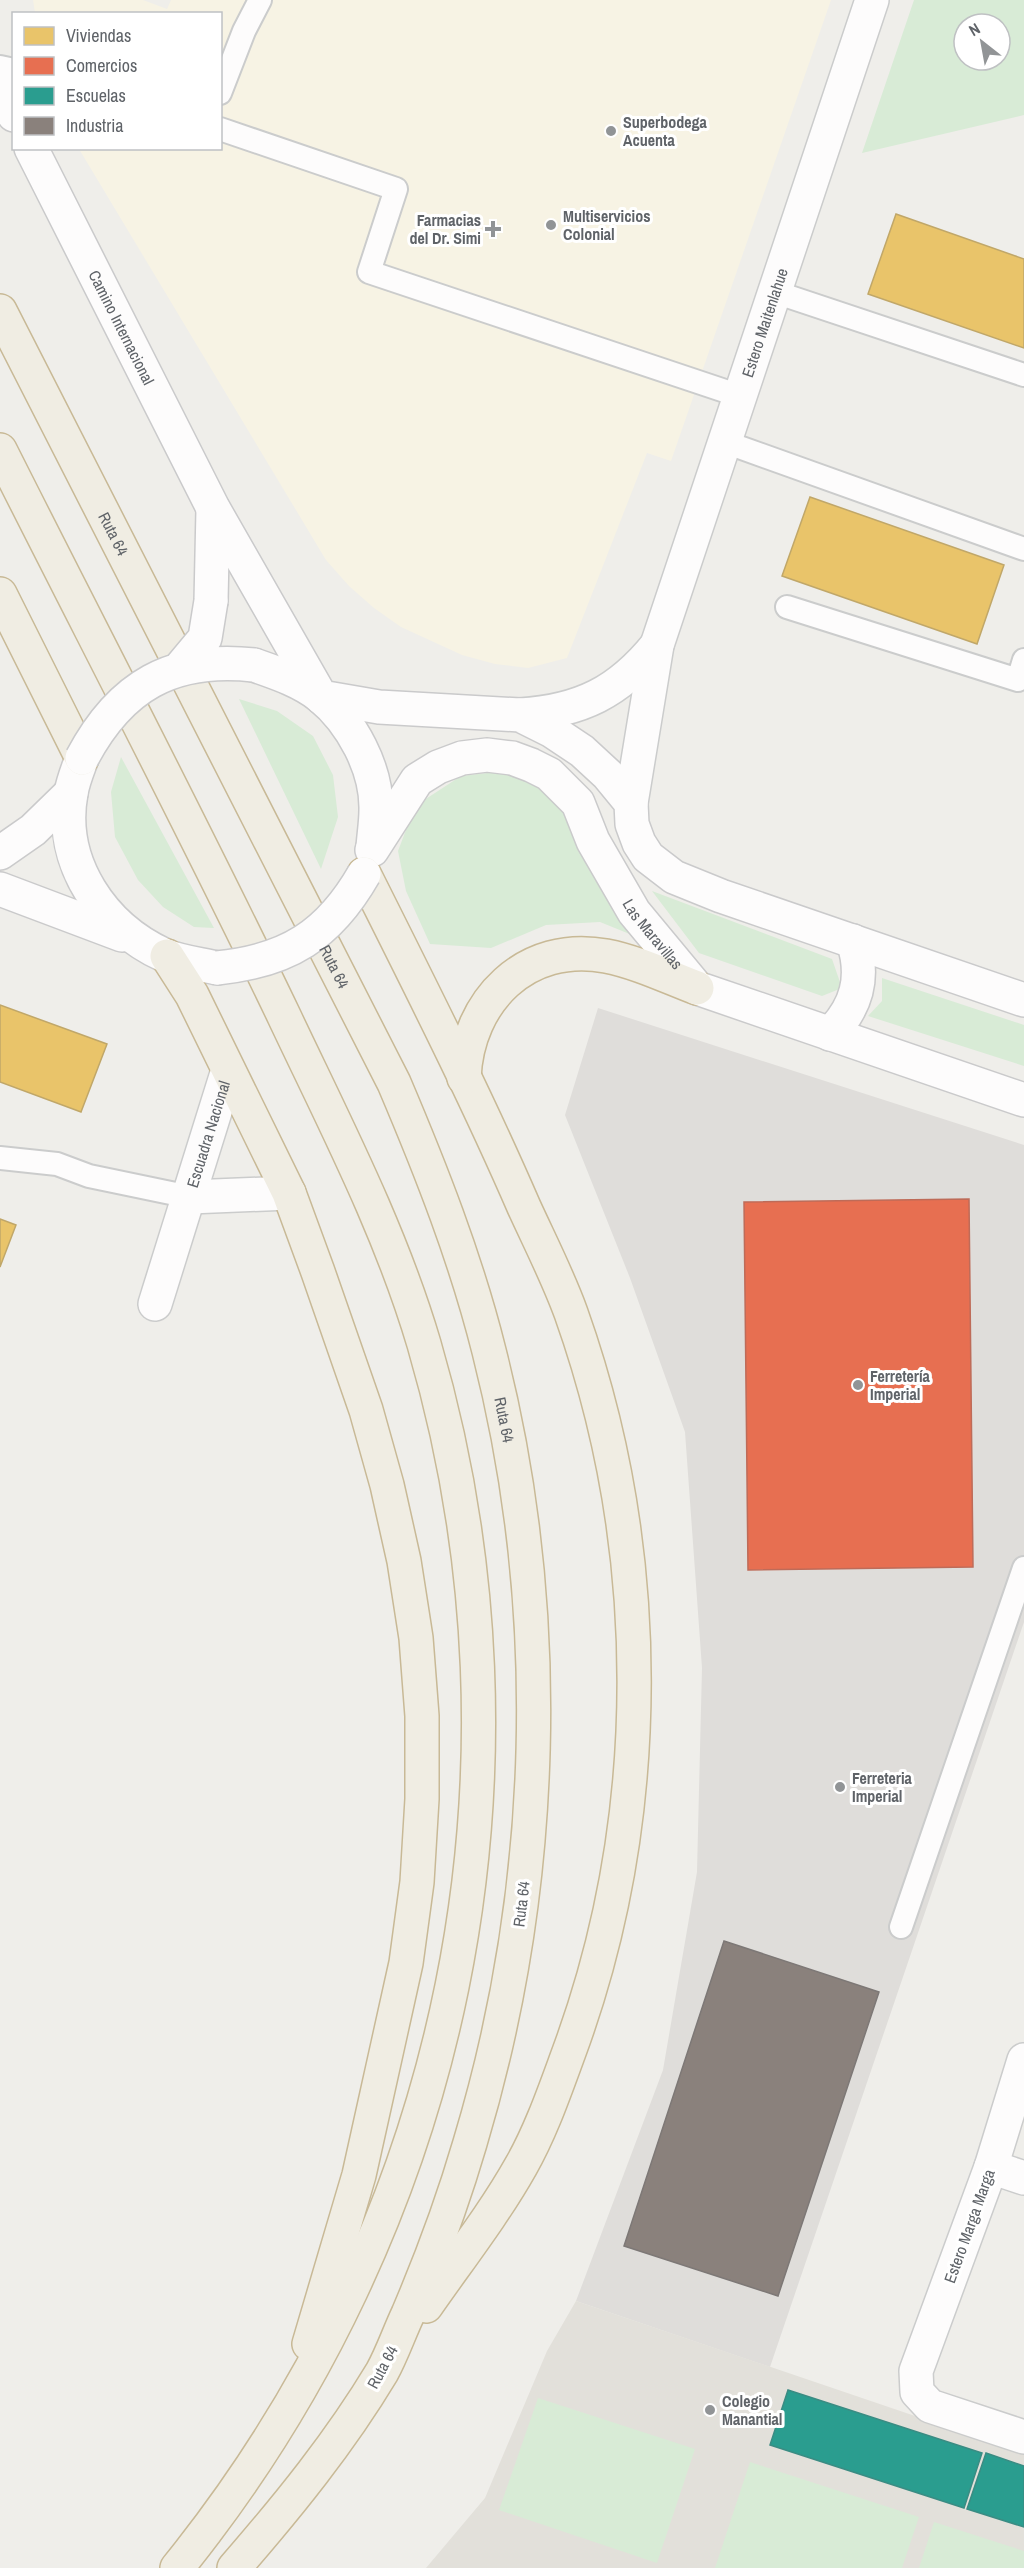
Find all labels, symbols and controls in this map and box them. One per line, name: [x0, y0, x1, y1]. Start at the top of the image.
legend: [12, 12, 222, 150]
north arrow: [952, 12, 1012, 72]
text: N: [965, 17, 984, 41]
text: Viviendas: [66, 23, 131, 48]
text: Comercios: [66, 53, 137, 78]
text: Escuelas: [66, 83, 126, 108]
place label: Superbodega Acuenta: [623, 111, 708, 151]
text: Industria: [66, 113, 123, 138]
marker: Superbodega Acuenta: [604, 124, 618, 138]
place label: Multiservicios Colonial: [563, 205, 651, 245]
place label: Farmacias del Dr. Simi: [410, 209, 481, 249]
marker: Multiservicios Colonial: [544, 218, 558, 232]
marker: Farmacias del Dr. Simi: [486, 222, 500, 236]
street label: Estero Maitenlahue: [736, 265, 793, 380]
street label: Camino Internacional: [84, 266, 160, 388]
street label: Ruta 64: [93, 508, 134, 559]
street label: Las Maravillas: [618, 895, 688, 974]
street label: Ruta 64: [314, 941, 355, 992]
street label: Escuadra Nacional: [181, 1078, 235, 1190]
place label: Ferretería Imperial: [870, 1365, 931, 1405]
marker: Ferretería Imperial: [851, 1378, 865, 1392]
street label: Ruta 64: [489, 1395, 520, 1444]
place label: Ferreteria Imperial: [852, 1767, 913, 1807]
marker: Ferreteria Imperial: [833, 1780, 847, 1794]
street label: Ruta 64: [507, 1880, 535, 1928]
street label: Estero Marga Marga: [938, 2165, 1000, 2286]
street label: Ruta 64: [362, 2342, 402, 2392]
place label: Colegio Manantial: [722, 2390, 783, 2430]
marker: Colegio Manantial: [703, 2403, 717, 2417]

